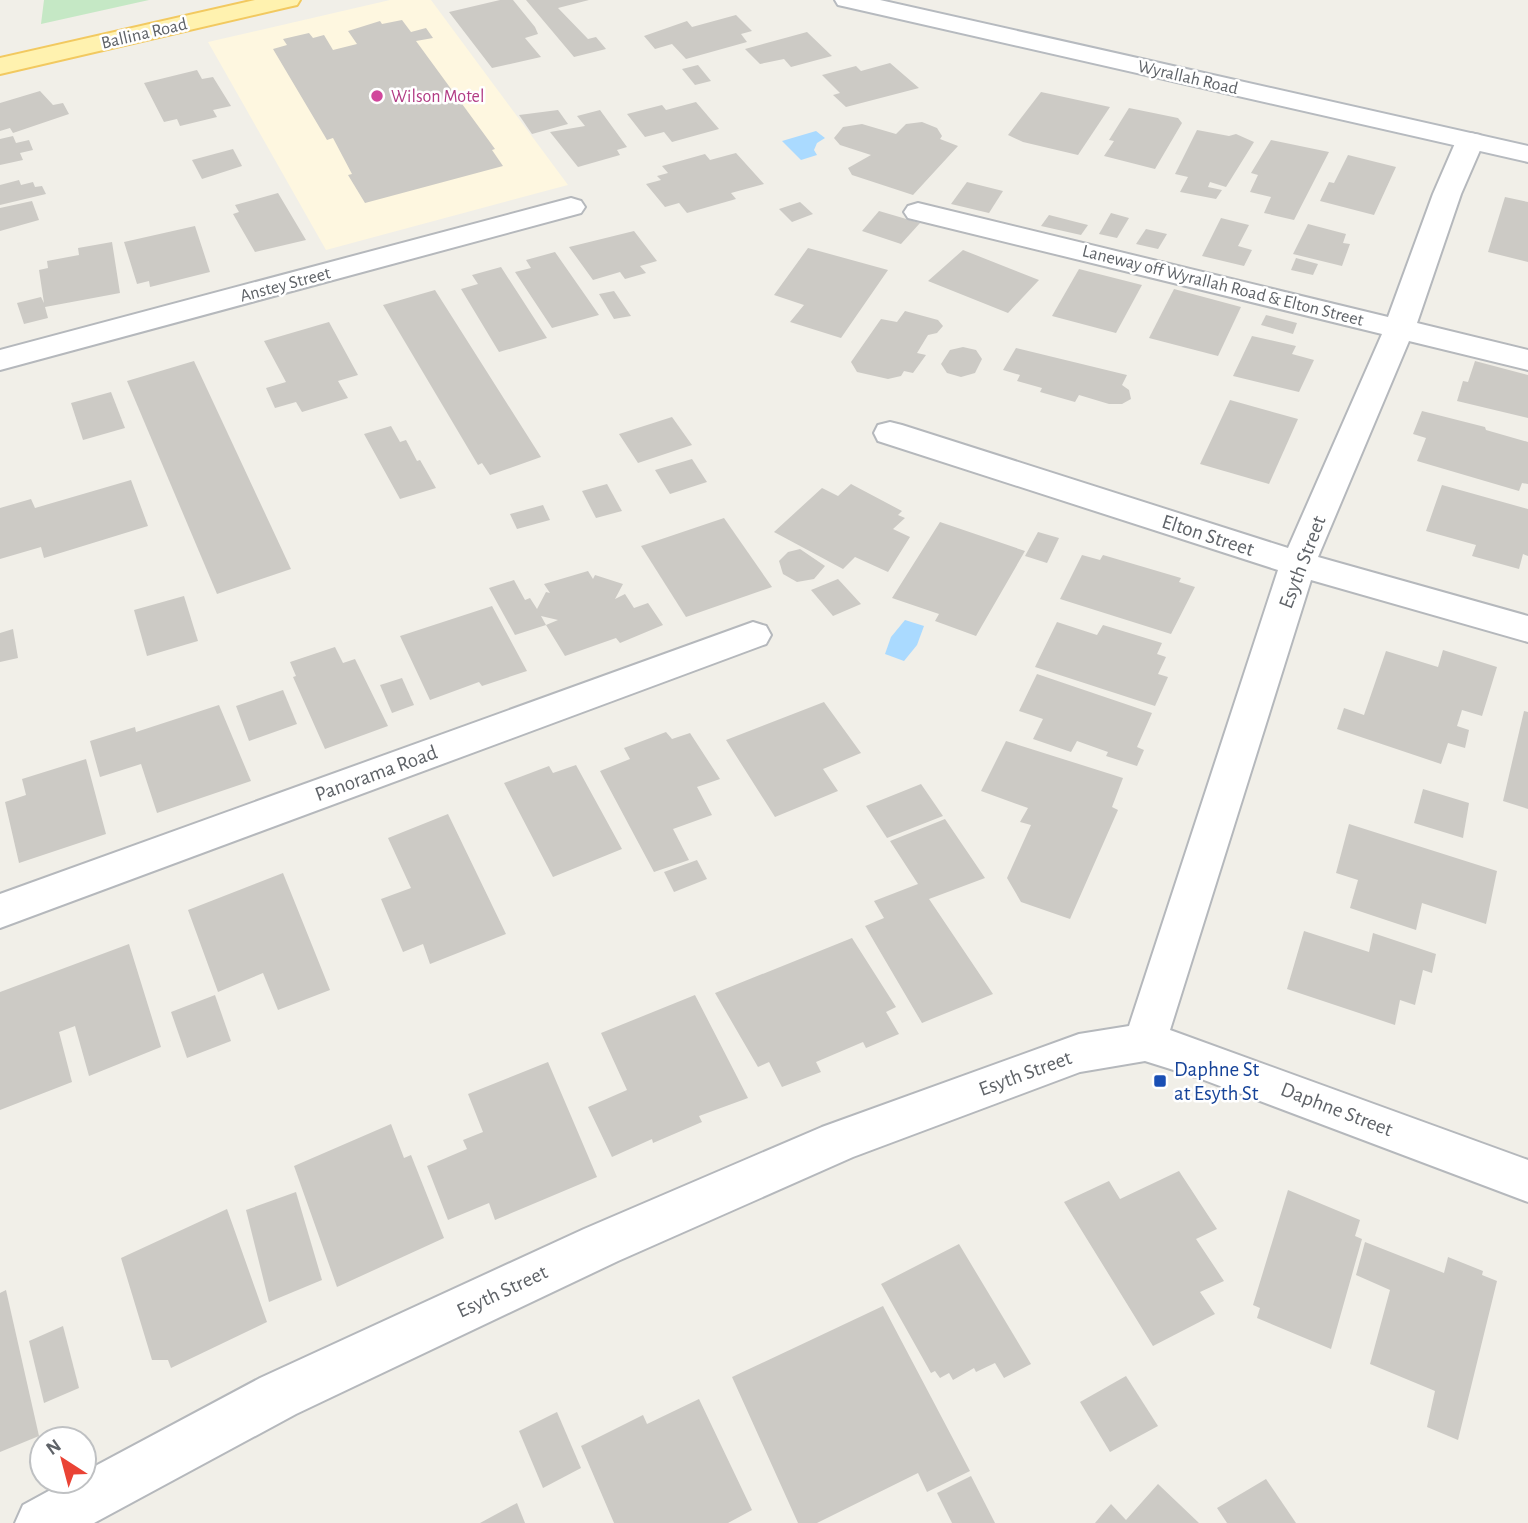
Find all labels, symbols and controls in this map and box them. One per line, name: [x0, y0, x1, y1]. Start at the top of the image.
street label: Ballina Road: [100, 15, 189, 53]
street label: Wyrallah Road: [1136, 58, 1240, 98]
marker: Wilson Motel: [369, 88, 385, 104]
place label: Wilson Motel: [391, 88, 484, 106]
street label: Laneway off Wyrallah Road & Elton Street: [1080, 242, 1365, 330]
street label: Anstey Street: [238, 264, 333, 306]
street label: Elton Street: [1159, 511, 1257, 560]
street label: Esyth Street: [1275, 513, 1330, 611]
street label: Panorama Road: [312, 742, 440, 805]
street label: Esyth Street: [976, 1047, 1075, 1100]
place label: Daphne St at Esyth St: [1174, 1059, 1260, 1104]
marker: Daphne St at Esyth St: [1152, 1073, 1168, 1089]
street label: Daphne Street: [1278, 1079, 1396, 1141]
street label: Esyth Street: [454, 1261, 551, 1322]
north arrow: [28, 1425, 98, 1495]
text: N: [43, 1436, 65, 1459]

